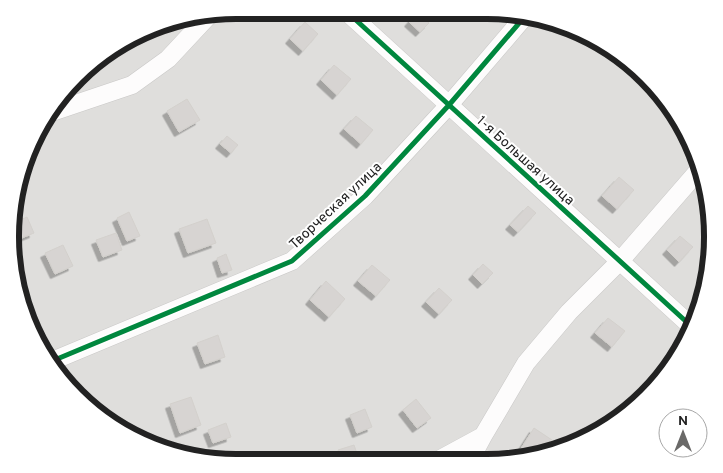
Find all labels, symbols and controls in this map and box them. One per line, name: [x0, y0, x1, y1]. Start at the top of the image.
street label: 1-я Большая улица: [473, 113, 577, 210]
street label: Творческая улица: [286, 159, 386, 253]
north arrow: [658, 408, 708, 458]
text: N: [678, 413, 688, 430]

